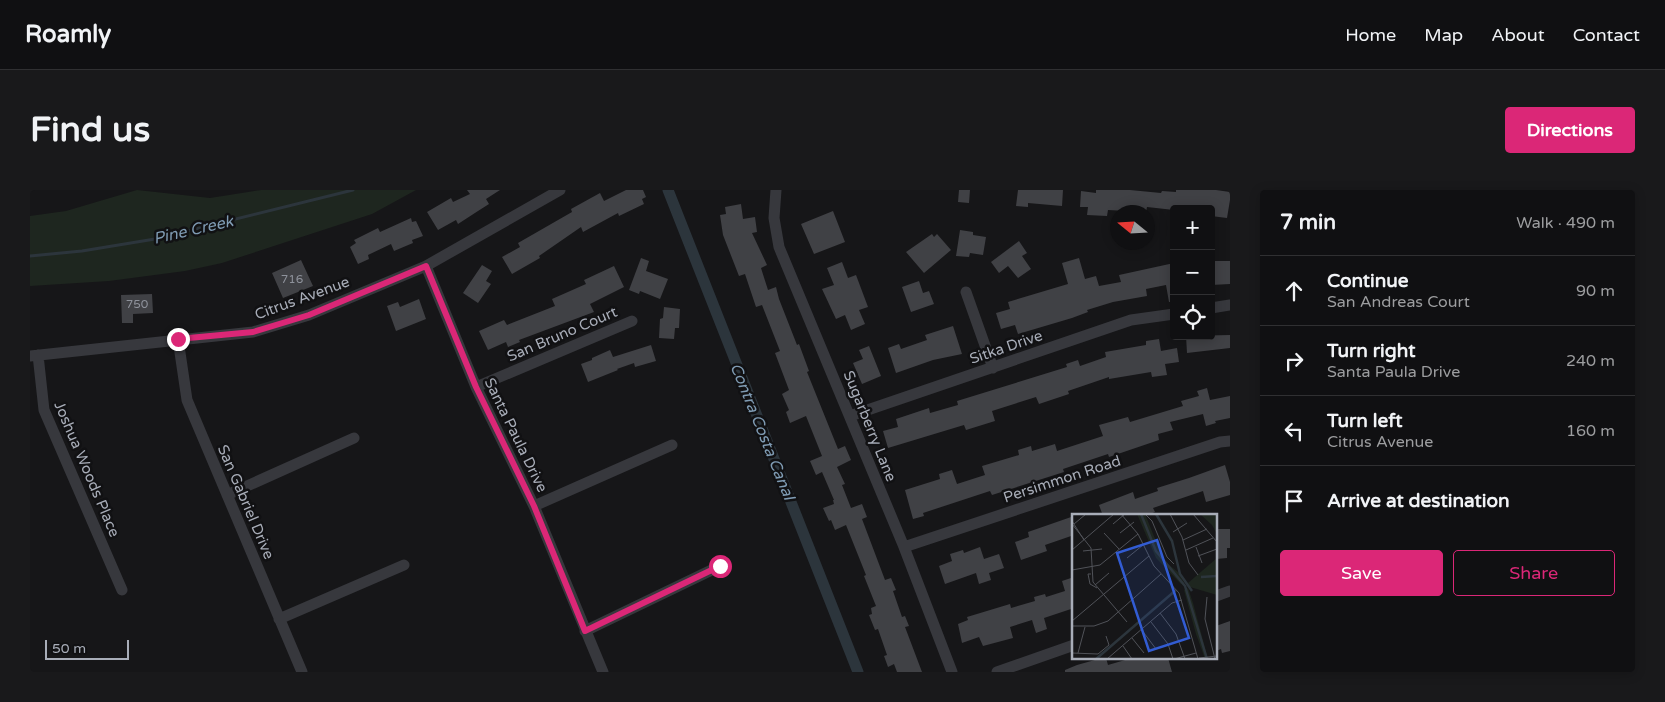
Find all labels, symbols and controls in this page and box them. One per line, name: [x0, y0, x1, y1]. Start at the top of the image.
text: Roamly: [25, 20, 111, 49]
text: Home: [1345, 24, 1396, 46]
text: Map: [1424, 24, 1463, 46]
text: About: [1491, 24, 1545, 46]
text: Contact: [1573, 24, 1640, 46]
button: Directions: [1505, 107, 1635, 153]
text: Find us: [30, 109, 150, 151]
north arrow: [1110, 205, 1155, 250]
map controls: [1170, 205, 1215, 340]
button: +: [1170, 205, 1215, 250]
text: 7 min: [1280, 210, 1336, 235]
water label: Pine Creek: [151, 211, 236, 249]
text: Walk · 490 m: [1516, 213, 1615, 233]
button: −: [1170, 250, 1215, 295]
text: Continue: [1327, 270, 1409, 292]
house number: 716: [281, 272, 303, 286]
street label: Citrus Avenue: [252, 273, 352, 323]
icon: ahead: [1280, 277, 1308, 305]
text: 90 m: [1576, 281, 1615, 301]
text: San Andreas Court: [1327, 292, 1470, 312]
button: locate: [1170, 295, 1215, 340]
house number: 750: [126, 297, 149, 311]
street label: San Bruno Court: [504, 303, 620, 365]
street label: Sitka Drive: [967, 326, 1045, 368]
route end: [167, 328, 190, 351]
text: Turn right: [1327, 340, 1415, 362]
icon: right: [1280, 347, 1308, 375]
text: 240 m: [1566, 351, 1615, 371]
water label: Contra Costa Canal: [725, 360, 799, 505]
text: Santa Paula Drive: [1327, 362, 1460, 382]
street label: Sugarberry Lane: [840, 368, 900, 484]
street label: Santa Paula Drive: [481, 375, 551, 495]
street label: Joshua Woods Place: [50, 398, 124, 540]
text: Turn left: [1327, 410, 1403, 432]
icon: left: [1280, 417, 1308, 445]
text: 160 m: [1566, 421, 1615, 441]
text: Citrus Avenue: [1327, 432, 1433, 452]
street label: San Gabriel Drive: [214, 442, 278, 562]
street label: Persimmon Road: [1001, 452, 1123, 506]
icon: arrive: [1280, 487, 1308, 515]
text: Arrive at destination: [1327, 490, 1510, 512]
inset map: [1072, 514, 1218, 660]
button: Save: [1280, 550, 1443, 596]
button: Share: [1453, 550, 1615, 596]
route start: [709, 555, 732, 578]
scale bar: [45, 637, 129, 660]
text: 50 m: [52, 640, 86, 657]

